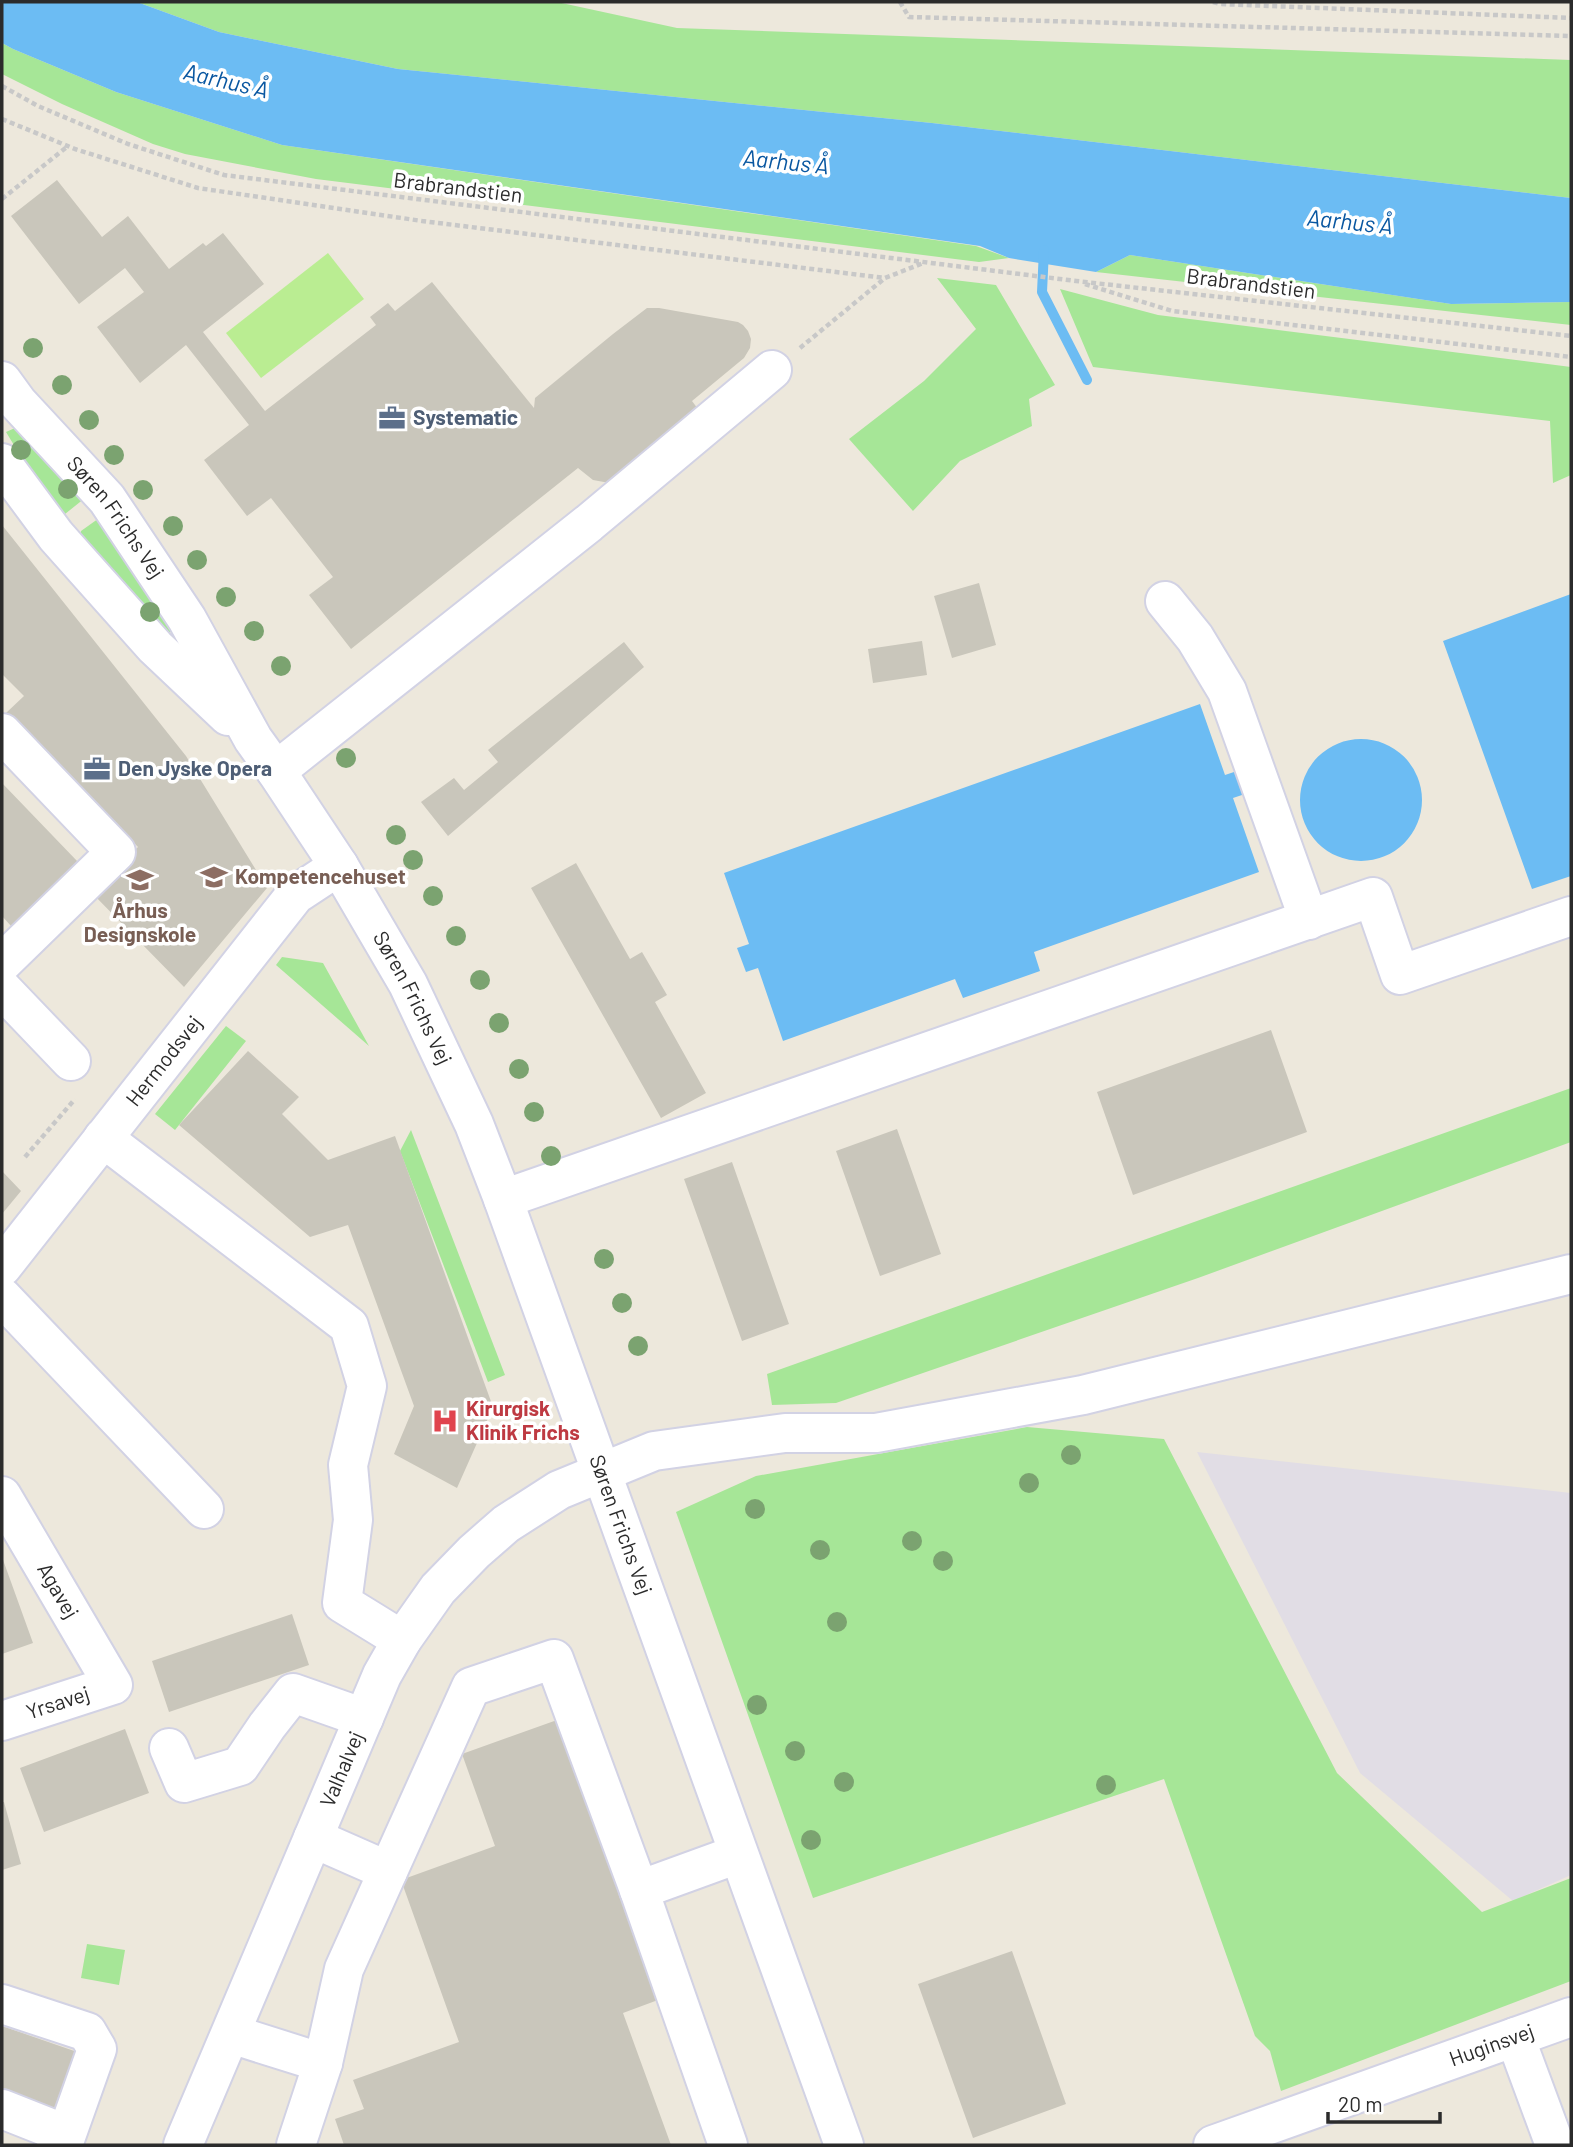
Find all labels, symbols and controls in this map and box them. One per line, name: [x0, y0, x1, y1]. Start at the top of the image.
water label: Aarhus Å: [181, 57, 271, 103]
water label: Aarhus Å: [742, 143, 830, 179]
street label: Brabrandstien: [392, 166, 524, 207]
water label: Aarhus Å: [1306, 203, 1394, 239]
street label: Brabrandstien: [1185, 262, 1317, 303]
office icon: Systematic: [377, 403, 407, 433]
place label: Systematic: [413, 404, 518, 429]
street label: Søren Frichs Vej: [63, 450, 170, 583]
office icon: Den Jyske Opera: [82, 754, 112, 784]
place label: Den Jyske Opera: [118, 755, 272, 780]
school or university icon: Kompetencehuset: [199, 862, 229, 892]
place label: Kompetencehuset: [235, 863, 406, 888]
school or university icon: Århus Designskole: [125, 865, 155, 895]
place label: Århus Designskole: [84, 897, 196, 946]
street label: Søren Frichs Vej: [369, 926, 458, 1068]
street label: Hermodsvej: [120, 1010, 206, 1110]
place label: Kirurgisk Klinik Frichs: [466, 1395, 580, 1444]
hospital icon: Kirurgisk Klinik Frichs: [430, 1406, 460, 1436]
street label: Søren Frichs Vej: [585, 1451, 659, 1598]
street label: Agavej: [33, 1558, 85, 1622]
street label: Yrsavej: [23, 1680, 92, 1724]
street label: Valhalvej: [314, 1727, 368, 1810]
street label: Huginsvej: [1445, 2017, 1537, 2071]
scale bar: [1328, 2080, 1440, 2124]
text: 20 m: [1338, 2091, 1383, 2116]

